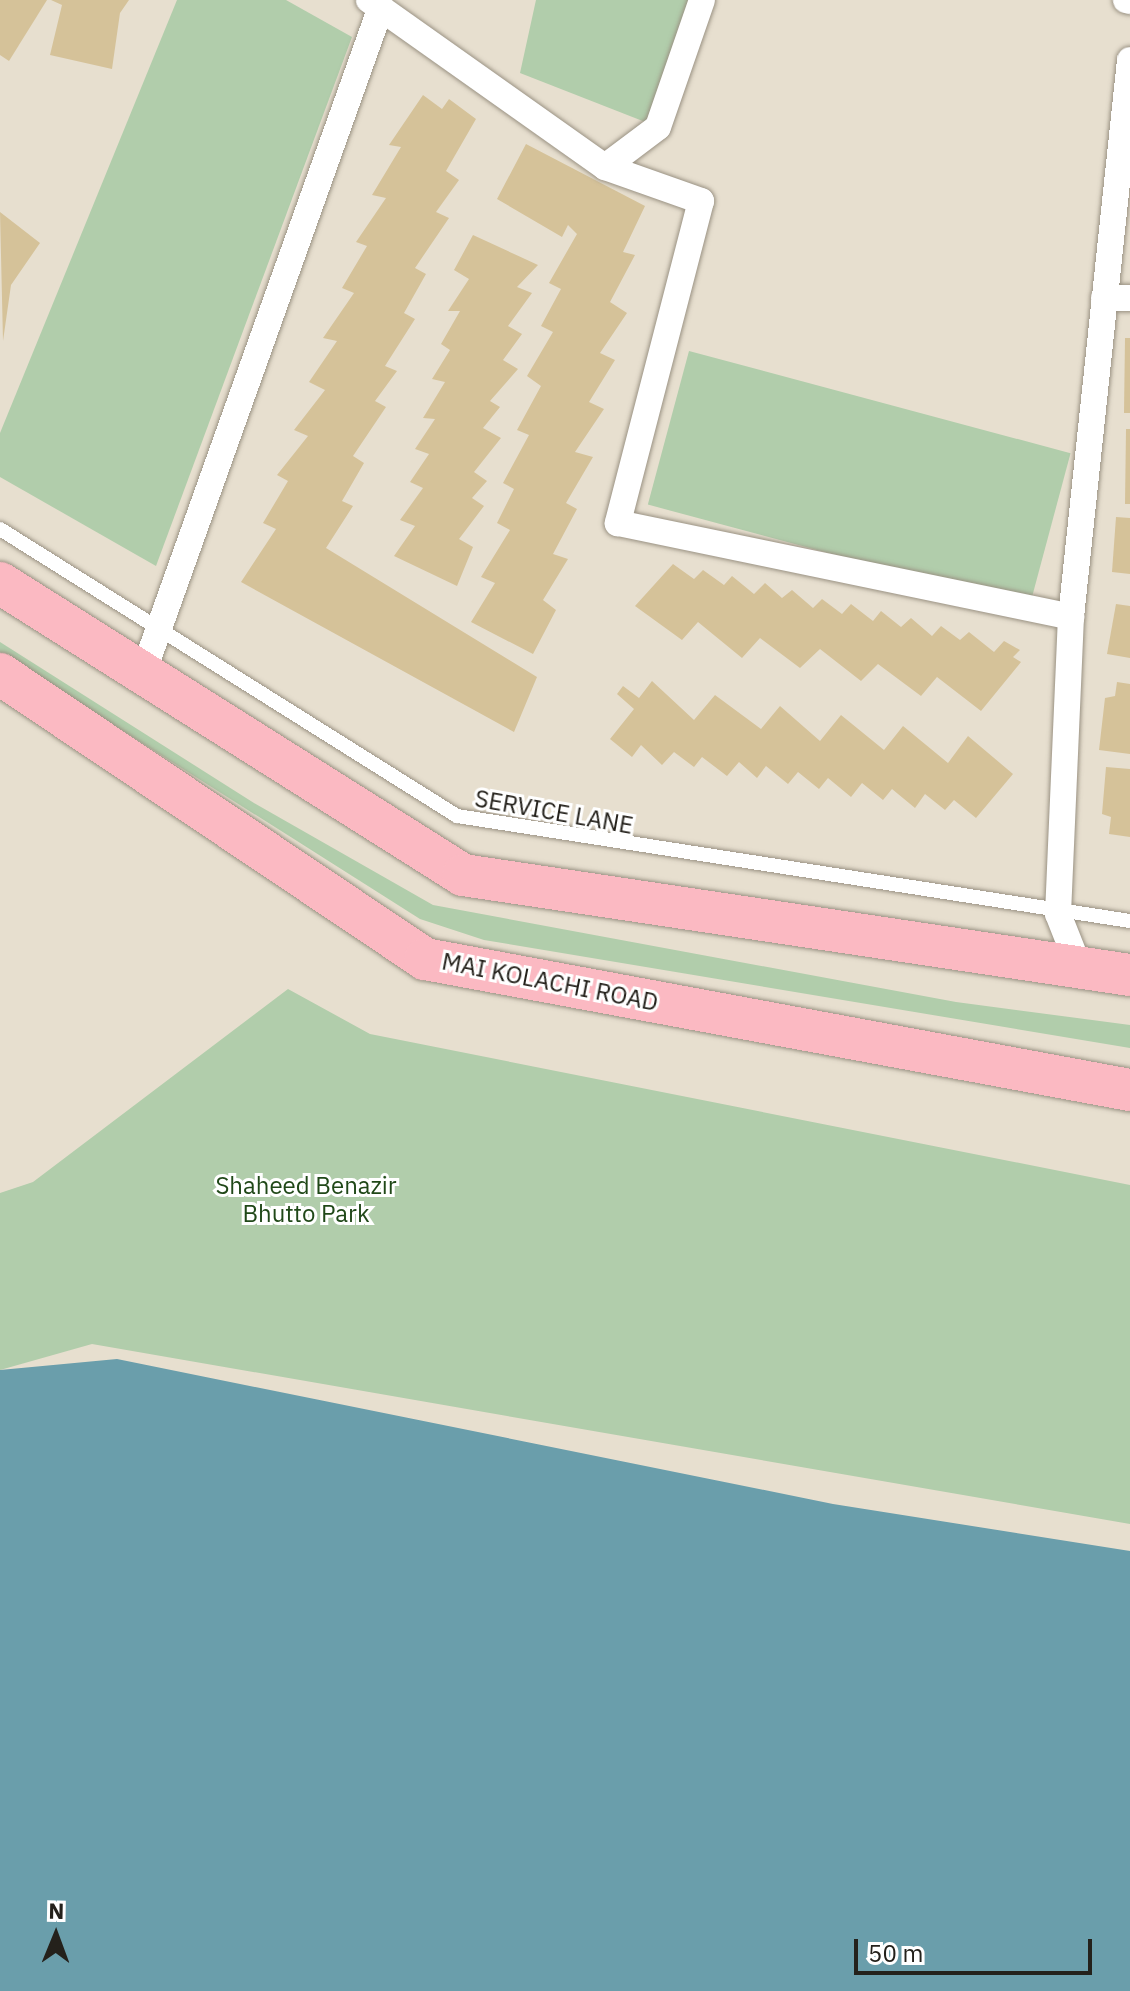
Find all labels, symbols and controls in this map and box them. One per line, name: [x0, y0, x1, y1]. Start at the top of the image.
street label: SERVICE LANE: [473, 784, 635, 840]
street label: MAI KOLACHI ROAD: [439, 947, 661, 1017]
park label: Shaheed Benazir Bhutto Park: [215, 1172, 397, 1228]
north arrow: [16, 1895, 96, 1975]
text: N: [48, 1896, 65, 1925]
scale bar: [858, 1923, 1096, 1973]
text: 50 m: [868, 1937, 923, 1969]

